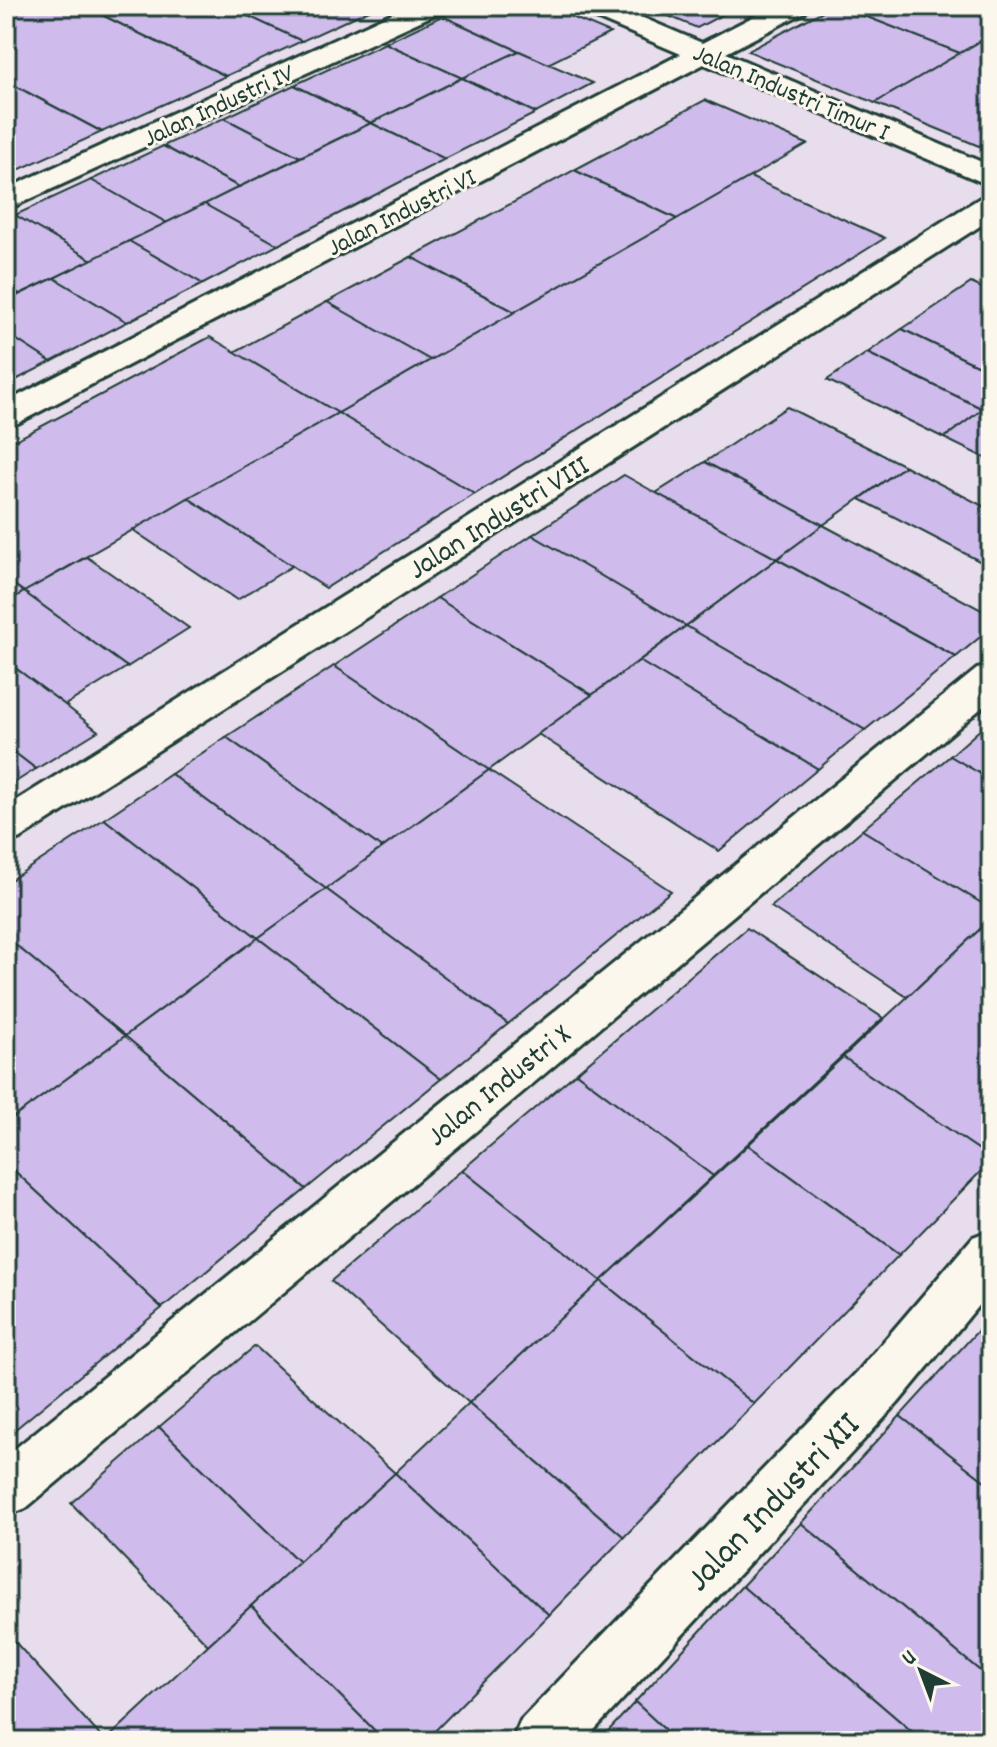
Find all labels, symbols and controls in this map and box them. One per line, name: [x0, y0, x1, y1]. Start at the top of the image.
street label: Jalan Industri Timur I: [687, 36, 895, 152]
street label: Jalan Industri IV: [138, 56, 302, 158]
street label: Jalan Industri VI: [322, 161, 484, 268]
street label: Jalan Industri VIII: [401, 447, 599, 593]
street label: Jalan Industri X: [419, 1016, 582, 1159]
street label: Jalan Industri XII: [676, 1403, 875, 1606]
north arrow: [881, 1631, 961, 1711]
text: U: [896, 1644, 924, 1674]

